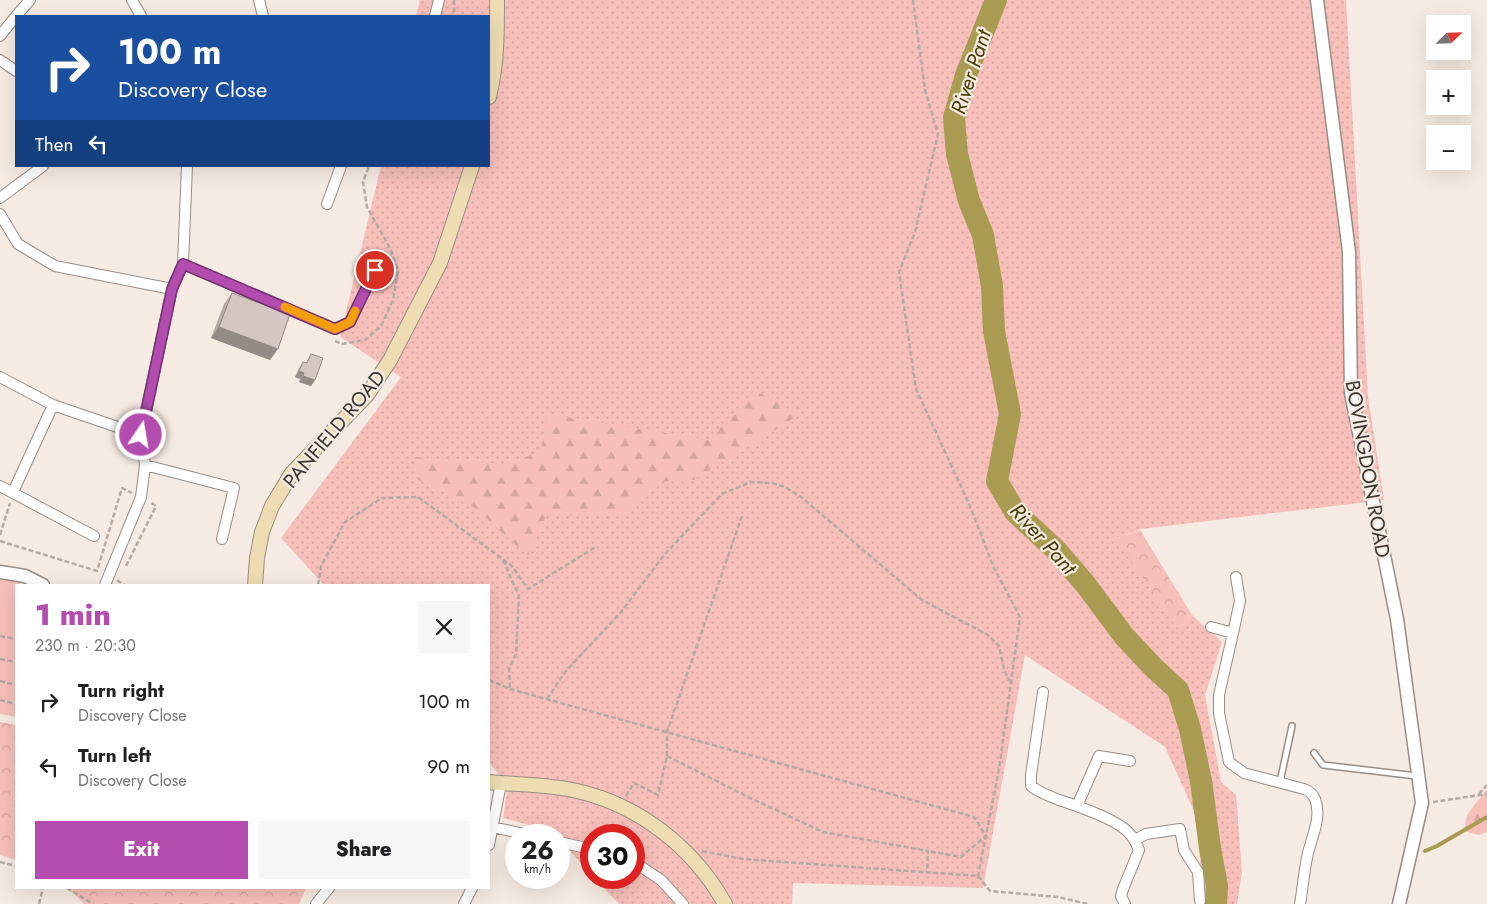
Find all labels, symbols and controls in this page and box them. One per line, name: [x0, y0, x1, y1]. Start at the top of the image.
north arrow: [1426, 15, 1471, 60]
map controls: [1426, 15, 1471, 170]
water label: River Pant: [943, 25, 999, 118]
text: 100 m: [118, 27, 221, 77]
icon: right: [35, 35, 100, 100]
button: +: [1426, 70, 1471, 115]
text: Discovery Close: [118, 73, 267, 105]
button: −: [1426, 125, 1471, 170]
icon: left: [84, 130, 112, 158]
text: Then: [35, 131, 74, 158]
pin: [354, 249, 396, 291]
icon: arrive: [361, 256, 389, 284]
street label: PANFIELD ROAD: [276, 364, 392, 495]
street label: BOVINGDON ROAD: [1338, 378, 1397, 560]
position arrow: [114, 408, 166, 460]
water label: River Pant: [1003, 497, 1084, 582]
text: 1 min: [35, 593, 111, 636]
button: close: [418, 601, 470, 653]
text: 230 m · 20:30: [35, 634, 136, 657]
text: Turn right: [78, 677, 164, 704]
icon: right: [35, 688, 63, 716]
text: 100 m: [418, 688, 470, 715]
text: Discovery Close: [78, 704, 187, 727]
text: Turn left: [78, 742, 151, 769]
icon: left: [35, 753, 63, 781]
text: 90 m: [427, 753, 470, 780]
text: Discovery Close: [78, 769, 187, 792]
button: Exit: [35, 821, 248, 879]
button: Share: [258, 821, 470, 879]
speed limit sign: 30: [580, 824, 645, 889]
text: 26: [521, 832, 554, 868]
text: km/h: [524, 860, 551, 878]

